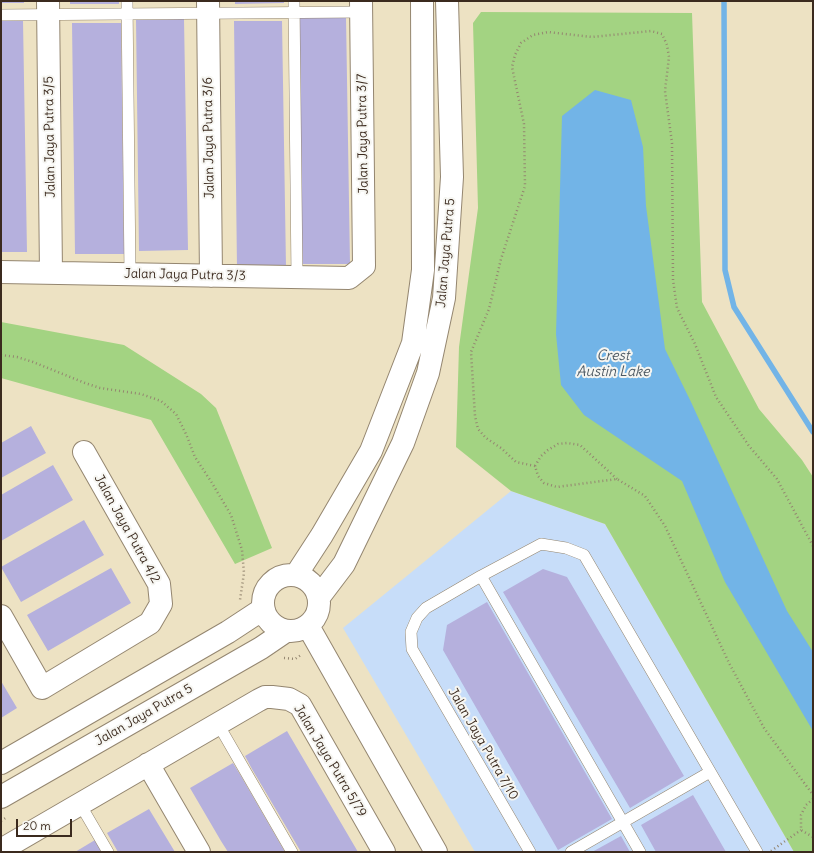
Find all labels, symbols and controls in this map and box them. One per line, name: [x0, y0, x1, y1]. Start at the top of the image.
street label: Jalan Jaya Putra 3/7: [354, 74, 372, 194]
street label: Jalan Jaya Putra 3/5: [41, 76, 59, 198]
street label: Jalan Jaya Putra 3/6: [200, 77, 218, 199]
street label: Jalan Jaya Putra 5: [433, 198, 459, 308]
street label: Jalan Jaya Putra 3/3: [124, 266, 246, 284]
water label: Crest Austin Lake: [577, 348, 649, 380]
street label: Jalan Jaya Putra 4/2: [91, 472, 163, 586]
street label: Jalan Jaya Putra 5: [93, 681, 195, 749]
street label: Jalan Jaya Putra 7/10: [445, 685, 521, 803]
street label: Jalan Jaya Putra 5/79: [290, 702, 370, 820]
scale bar: [18, 811, 74, 837]
text: 20 m: [23, 818, 51, 833]

